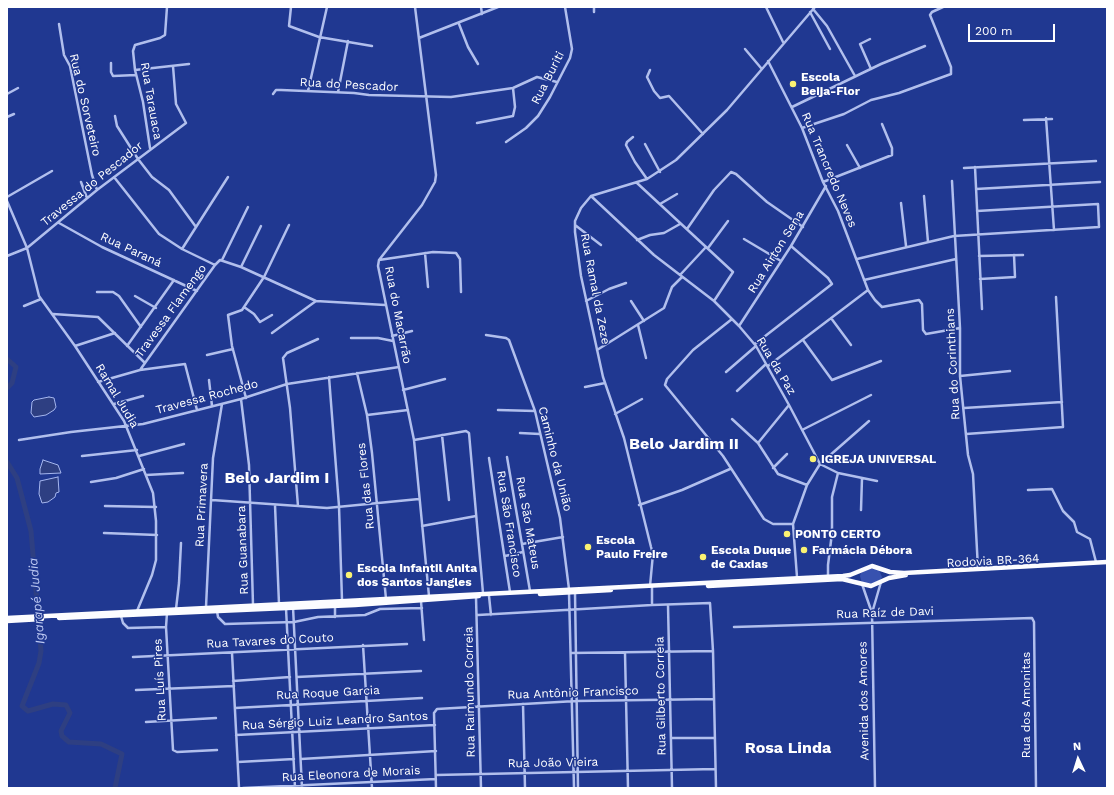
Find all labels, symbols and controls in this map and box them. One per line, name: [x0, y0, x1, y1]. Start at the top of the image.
scale bar: [970, 16, 1057, 42]
text: 200 m: [975, 24, 1012, 38]
street label: Rua Buriti: [528, 49, 568, 107]
street label: Rua do Sorveteiro: [66, 52, 104, 158]
street label: Rua Tarauaca: [137, 61, 165, 141]
place label: Escola Beija-Flor: [801, 70, 860, 98]
street label: Rua do Pescador: [299, 75, 399, 95]
marker: Escola Beija-Flor: [788, 79, 798, 89]
street label: Rua Trancredo Neves: [798, 110, 860, 230]
street label: Travessa do Pescador: [38, 138, 146, 230]
street label: Rua Airton Sena: [745, 208, 807, 296]
street label: Rua Paraná: [98, 230, 164, 270]
street label: Rua Ramal da Zeze: [577, 232, 613, 346]
street label: Travessa Flamengo: [132, 262, 210, 360]
street label: Rua do Macarrão: [381, 265, 415, 365]
street label: Rua do Corinthians: [943, 308, 963, 420]
street label: Rua da Paz: [753, 334, 799, 398]
street label: Ramal Judia: [92, 361, 142, 431]
street label: Travessa Rochedo: [154, 376, 260, 418]
street label: Caminho da União: [535, 405, 575, 513]
district label: Belo Jardim II: [629, 434, 739, 454]
street label: Rua das Flores: [354, 442, 378, 530]
place label: IGREJA UNIVERSAL: [821, 452, 936, 466]
marker: IGREJA UNIVERSAL: [808, 454, 818, 464]
street label: Rua Primavera: [193, 463, 211, 547]
district label: Belo Jardim I: [225, 468, 329, 488]
street label: Rua São Francisco: [493, 470, 525, 578]
street label: Rua São Mateus: [513, 475, 543, 571]
street label: Rua Guanabara: [234, 505, 252, 595]
place label: PONTO CERTO: [795, 527, 881, 541]
marker: PONTO CERTO: [782, 529, 792, 539]
place label: Escola Paulo Freire: [596, 533, 668, 561]
marker: Escola Paulo Freire: [583, 542, 593, 552]
place label: Escola Duque de Caxias: [711, 543, 791, 571]
place label: Farmácia Débora: [812, 543, 912, 557]
marker: Farmácia Débora: [799, 545, 809, 555]
street label: Rodovia BR-364: [946, 551, 1040, 571]
marker: Escola Duque de Caxias: [698, 552, 708, 562]
water label: Igarapé Judia: [25, 557, 49, 645]
place label: Escola Infantil Anita dos Santos Jangles: [357, 561, 477, 589]
marker: Escola Infantil Anita dos Santos Jangles: [344, 570, 354, 580]
street label: Rua Raíz de Davi: [836, 604, 934, 622]
street label: Rua Raimundo Correia: [462, 626, 478, 758]
street label: Rua Tavares do Couto: [206, 630, 334, 652]
street label: Rua Gilberto Correia: [653, 636, 669, 756]
street label: Rua Luís Pires: [151, 638, 169, 722]
street label: Avenida dos Amores: [856, 641, 872, 761]
street label: Rua dos Amonitas: [1019, 652, 1033, 758]
street label: Rua Roque Garcia: [276, 683, 380, 703]
street label: Rua Antônio Francisco: [507, 684, 639, 702]
street label: Rua Sérgio Luiz Leandro Santos: [242, 709, 428, 733]
district label: Rosa Linda: [745, 738, 831, 758]
north arrow: [1058, 739, 1098, 779]
text: N: [1073, 740, 1082, 753]
street label: Rua João Vieira: [508, 755, 598, 771]
street label: Rua Eleonora de Morais: [281, 763, 421, 785]

